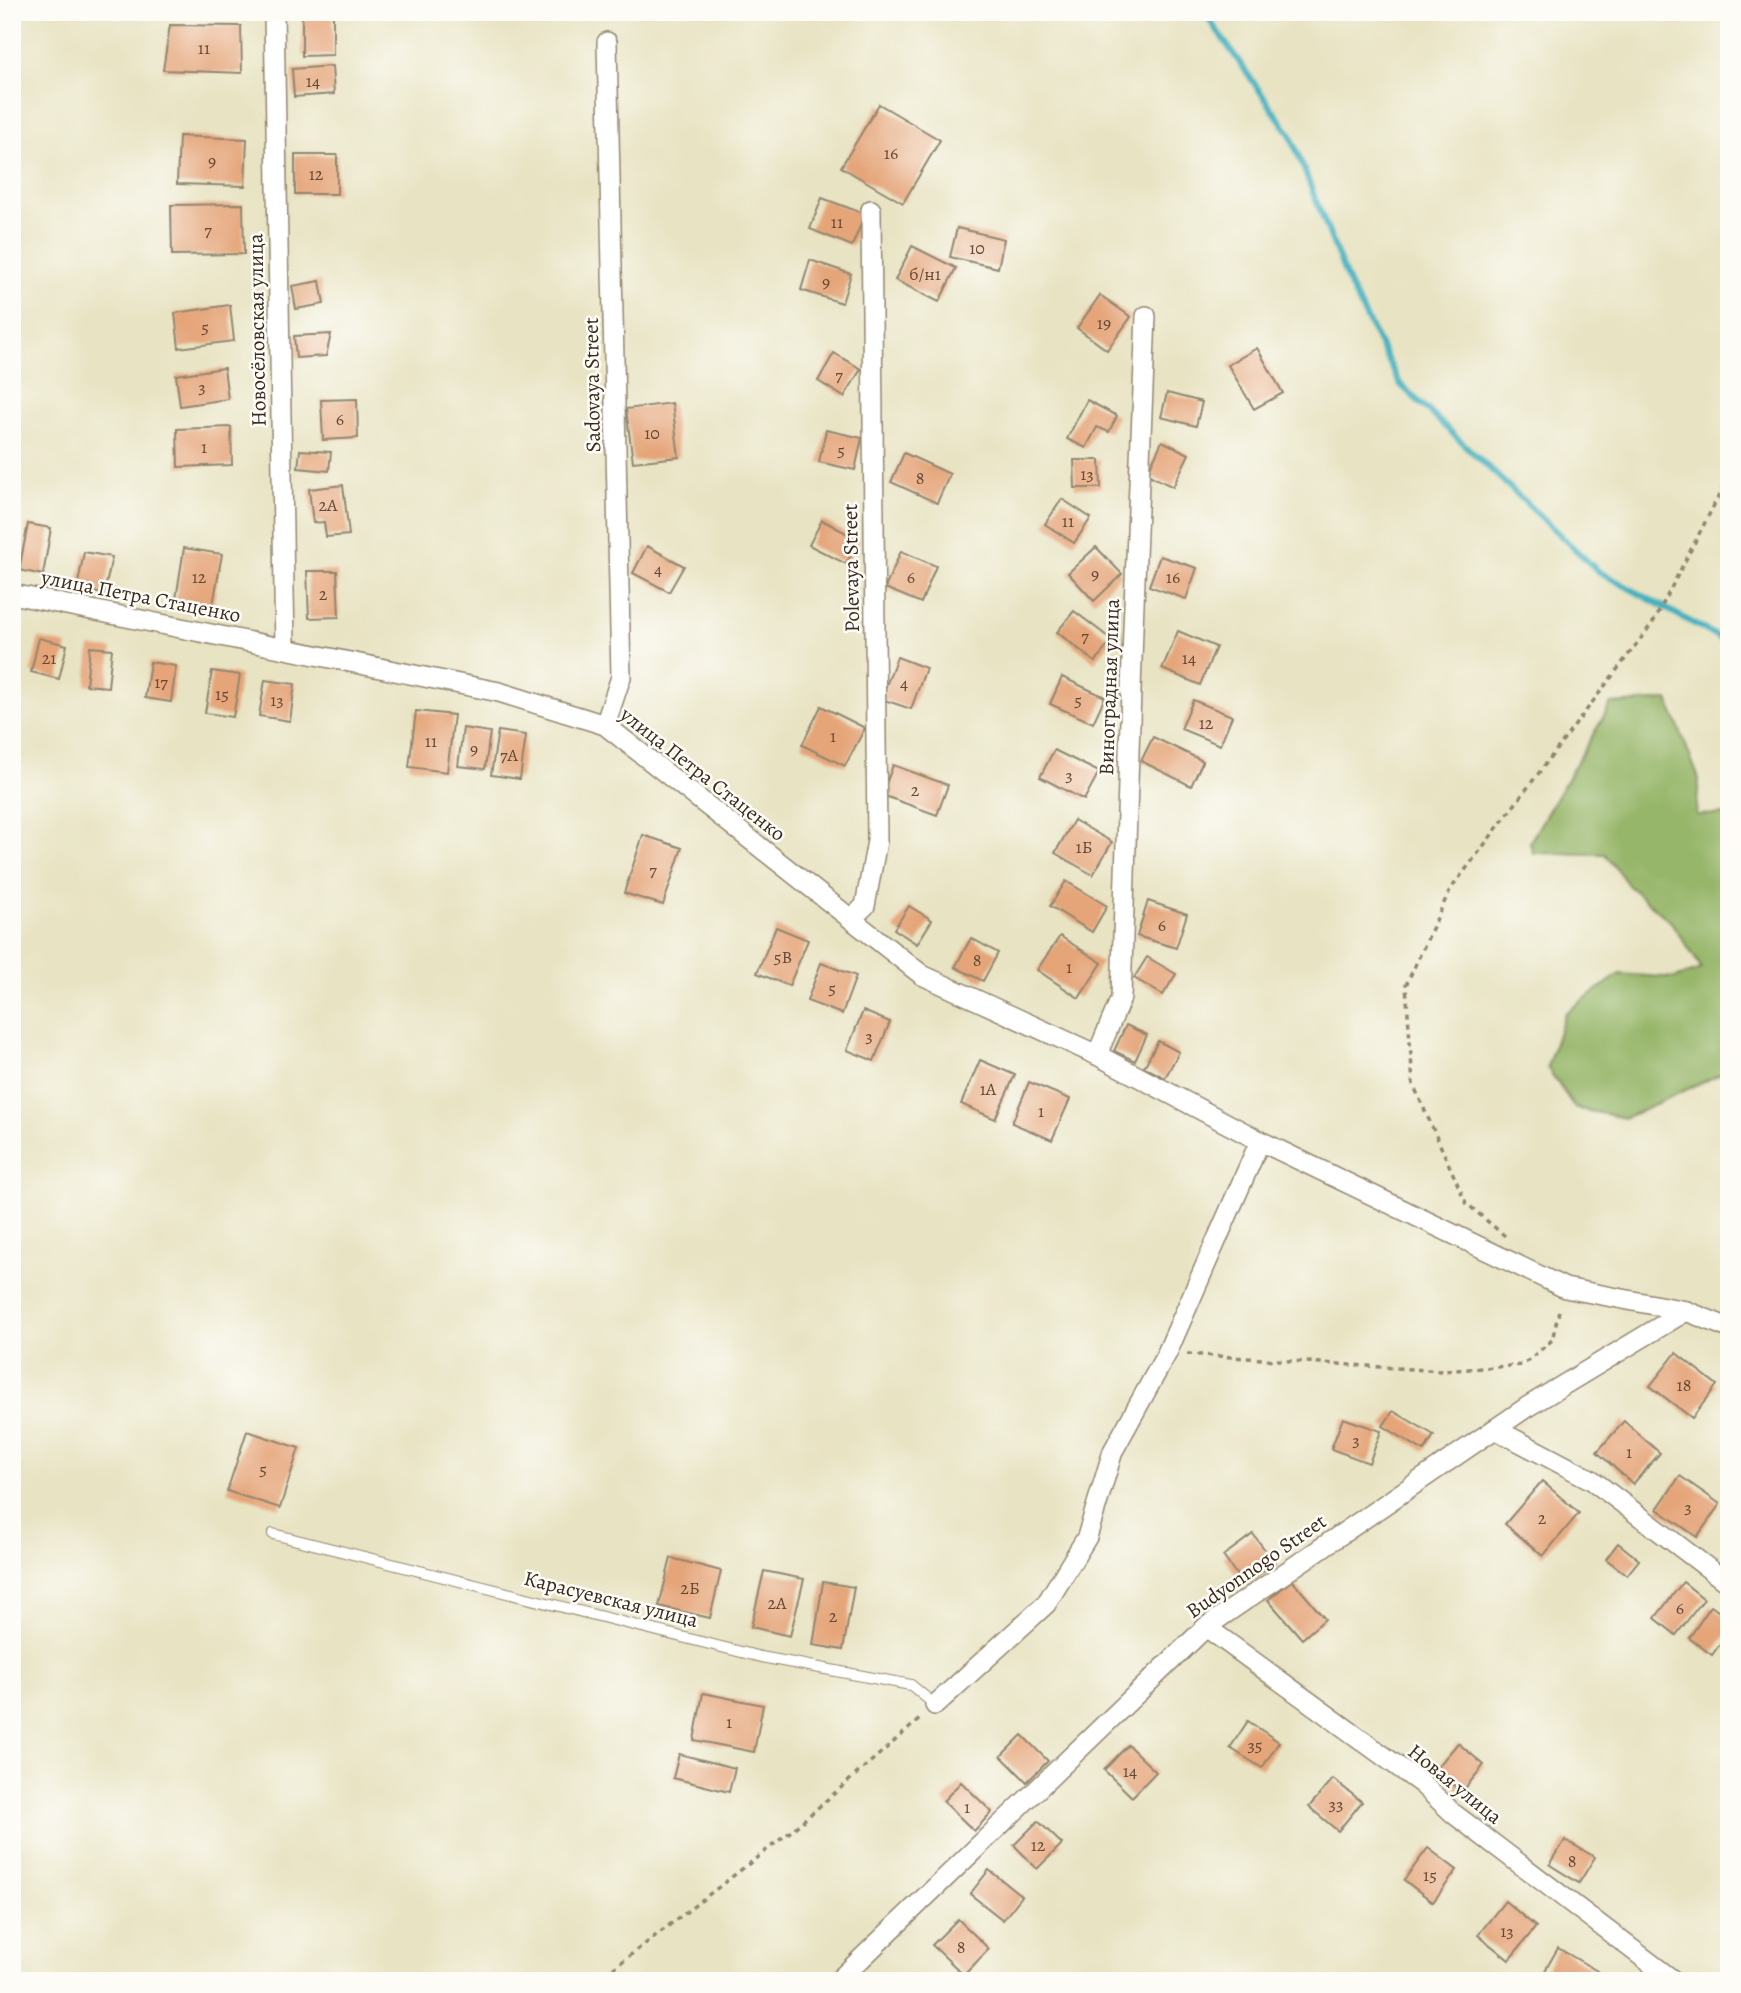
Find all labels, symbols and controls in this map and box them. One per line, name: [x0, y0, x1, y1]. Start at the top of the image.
house number: 11: [198, 36, 210, 60]
house number: 14: [306, 69, 320, 93]
house number: 16: [884, 141, 898, 165]
house number: 9: [208, 149, 216, 173]
house number: 12: [309, 162, 324, 186]
house number: 11: [831, 210, 843, 234]
house number: 7: [204, 218, 212, 242]
street label: Новосёловская улица: [241, 233, 273, 427]
house number: 10: [969, 236, 985, 260]
house number: б/н1: [909, 262, 941, 286]
house number: 9: [822, 270, 830, 294]
house number: 19: [1097, 311, 1111, 335]
house number: 5: [201, 315, 209, 339]
street label: Sadovaya Street: [577, 317, 607, 453]
house number: 7: [835, 363, 843, 387]
house number: 3: [198, 375, 206, 399]
house number: 6: [336, 407, 344, 431]
house number: 10: [644, 421, 660, 445]
house number: 1: [201, 435, 207, 459]
house number: 5: [837, 438, 845, 462]
house number: 13: [1080, 462, 1094, 486]
house number: 8: [916, 466, 924, 490]
house number: 2А: [318, 493, 338, 517]
street label: Polevaya Street: [836, 503, 866, 633]
house number: 11: [1062, 509, 1074, 533]
house number: 4: [654, 557, 662, 581]
house number: 9: [1091, 562, 1099, 586]
street label: улица Петра Стаценко: [38, 563, 243, 629]
house number: 12: [192, 565, 207, 589]
house number: 6: [907, 565, 915, 589]
house number: 16: [1166, 565, 1180, 589]
house number: 2: [319, 582, 328, 606]
street label: Виноградная улица: [1092, 598, 1126, 776]
house number: 7: [1081, 624, 1089, 648]
house number: 21: [42, 646, 56, 670]
house number: 14: [1182, 646, 1196, 670]
house number: 17: [154, 670, 168, 694]
house number: 4: [900, 671, 908, 695]
house number: 15: [215, 682, 229, 706]
house number: 13: [270, 688, 284, 712]
house number: 5: [1074, 688, 1082, 712]
street label: улица Петра Стаценко: [614, 700, 792, 847]
house number: 12: [1199, 711, 1214, 735]
house number: 1: [830, 724, 836, 748]
house number: 11: [425, 729, 437, 753]
house number: 9: [470, 737, 478, 761]
house number: 7А: [500, 743, 519, 767]
house number: 3: [1065, 763, 1073, 787]
house number: 2: [911, 778, 920, 802]
house number: 1Б: [1076, 835, 1092, 859]
house number: 7: [649, 858, 657, 882]
house number: 6: [1158, 913, 1166, 937]
house number: 5В: [774, 945, 792, 969]
house number: 8: [973, 948, 981, 972]
house number: 1: [1066, 955, 1072, 979]
house number: 5: [828, 976, 836, 1000]
house number: 3: [865, 1024, 873, 1048]
house number: 1А: [980, 1077, 997, 1101]
house number: 1: [1038, 1099, 1044, 1123]
house number: 18: [1677, 1373, 1691, 1397]
house number: 3: [1352, 1428, 1360, 1452]
house number: 1: [1626, 1440, 1632, 1464]
house number: 5: [259, 1457, 267, 1481]
house number: 3: [1684, 1495, 1692, 1519]
house number: 2: [1538, 1506, 1547, 1530]
street label: Budyonnogo Street: [1180, 1507, 1332, 1625]
street label: Карасуевская улица: [521, 1564, 701, 1634]
house number: 2Б: [680, 1576, 700, 1600]
house number: 2А: [767, 1591, 787, 1615]
house number: 6: [1676, 1596, 1684, 1620]
house number: 2: [829, 1604, 838, 1628]
house number: 1: [726, 1710, 732, 1734]
house number: 35: [1247, 1733, 1263, 1757]
street label: Новая улица: [1402, 1737, 1508, 1831]
house number: 14: [1123, 1759, 1137, 1783]
house number: 33: [1329, 1792, 1343, 1816]
house number: 1: [964, 1795, 970, 1819]
house number: 12: [1031, 1833, 1046, 1857]
house number: 8: [1568, 1849, 1576, 1873]
house number: 15: [1423, 1863, 1437, 1887]
house number: 13: [1500, 1919, 1514, 1943]
house number: 8: [957, 1935, 965, 1959]

